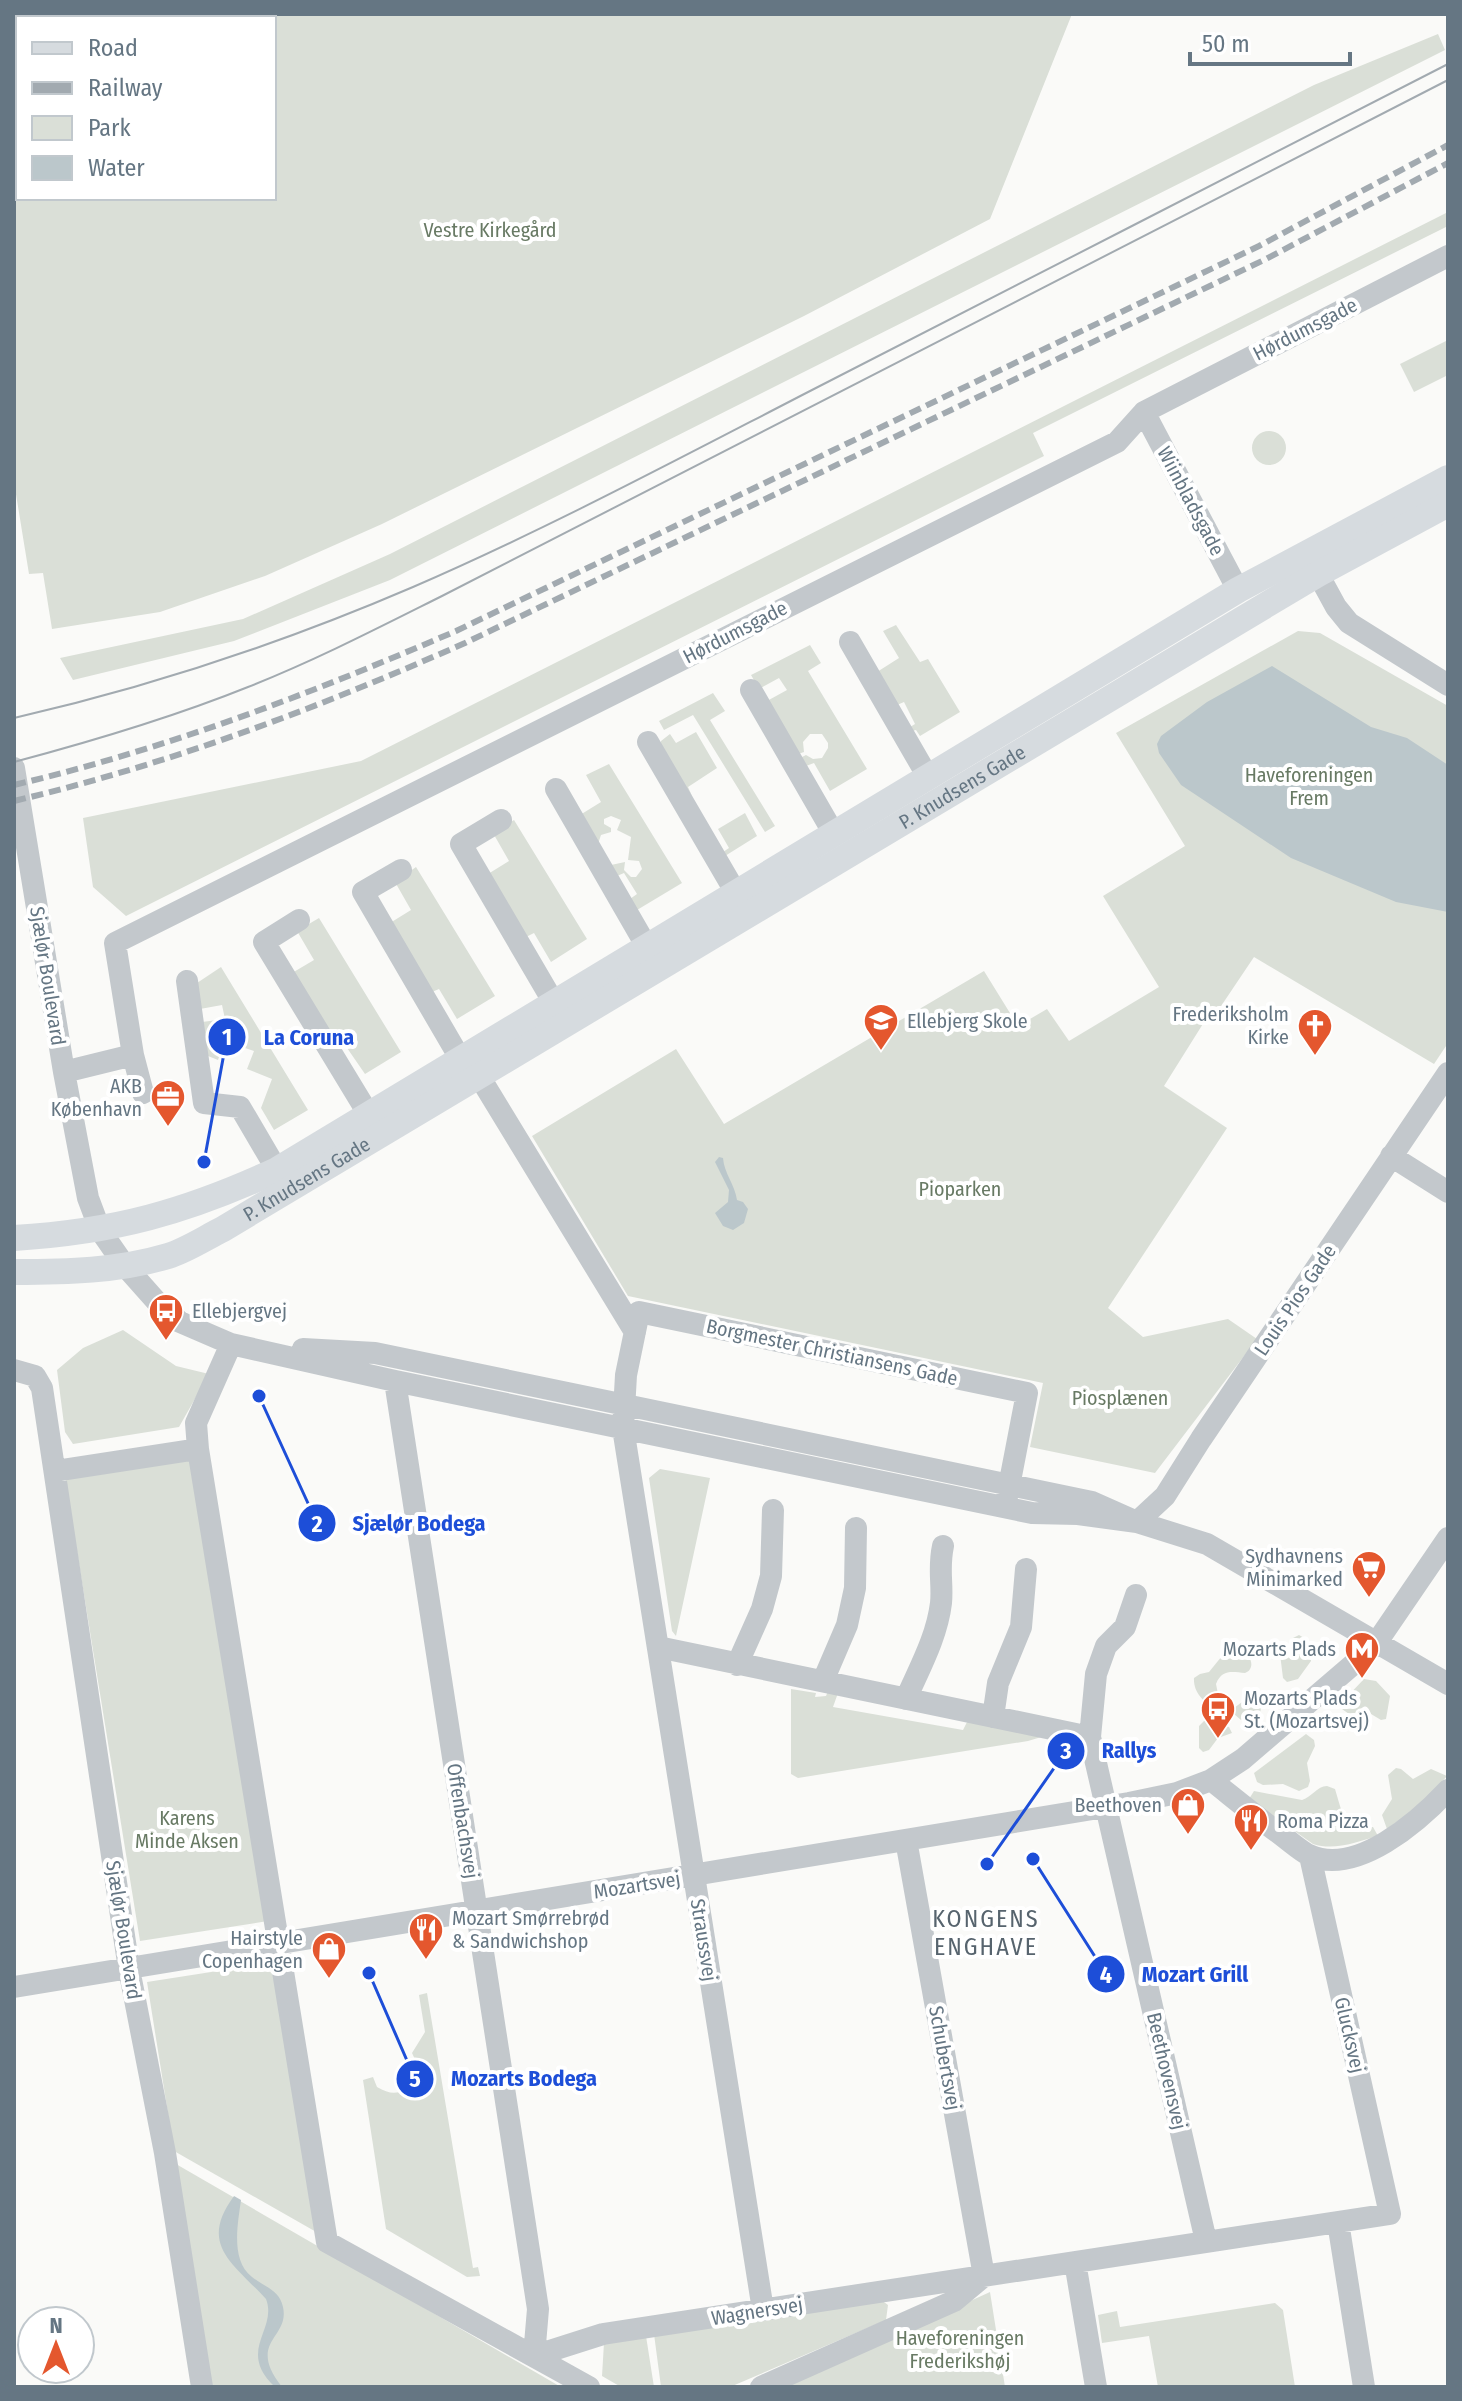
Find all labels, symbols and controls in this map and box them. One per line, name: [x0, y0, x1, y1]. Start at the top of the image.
legend: [16, 16, 276, 200]
scale bar: [1190, 16, 1350, 66]
text: 50 m: [1202, 30, 1250, 58]
text: Road: [88, 34, 138, 62]
text: Railway: [88, 74, 163, 102]
text: Park: [88, 114, 131, 142]
text: Water: [88, 154, 145, 182]
park label: Vestre Kirkegård: [423, 218, 557, 242]
street label: Hørdumsgade: [1249, 293, 1361, 365]
street label: Wiinbladsgade: [1152, 442, 1230, 560]
street label: Hørdumsgade: [679, 596, 791, 668]
street label: P. Knudsens Gade: [894, 740, 1030, 834]
park label: Haveforeningen Frem: [1245, 763, 1373, 810]
street label: Sjælør Boulevard: [25, 905, 71, 1047]
school or university icon: Ellebjerg Skole: [862, 1002, 900, 1052]
place label: Frederiksholm Kirke: [1173, 1002, 1289, 1049]
church icon: Frederiksholm Kirke: [1296, 1007, 1334, 1057]
place label: Ellebjerg Skole: [907, 1009, 1028, 1033]
callout: La Coruna: [207, 1014, 370, 1060]
text: 1: [222, 1023, 232, 1051]
text: La Coruna: [264, 1024, 354, 1051]
place label: AKB København: [51, 1074, 142, 1121]
office icon: AKB København: [149, 1078, 187, 1128]
street label: P. Knudsens Gade: [239, 1132, 374, 1226]
park label: Pioparken: [919, 1177, 1001, 1201]
street label: Louis Pios Gade: [1249, 1240, 1341, 1360]
bus stop icon: Ellebjergvej: [147, 1292, 185, 1342]
place label: Ellebjergvej: [192, 1299, 287, 1323]
street label: Borgmester Christiansens Gade: [704, 1314, 960, 1390]
park label: Piosplænen: [1072, 1386, 1168, 1410]
callout: Sjælør Bodega: [297, 1500, 502, 1546]
text: 2: [310, 1510, 323, 1538]
text: Sjælør Bodega: [352, 1510, 486, 1537]
place label: Sydhavnens Minimarked: [1245, 1544, 1343, 1591]
supermarket icon: Sydhavnens Minimarked: [1350, 1549, 1388, 1599]
metro station icon: Mozarts Plads: [1343, 1630, 1381, 1680]
place label: Mozarts Plads: [1223, 1637, 1336, 1661]
place label: Mozarts Plads St. (Mozartsvej): [1244, 1686, 1369, 1733]
bus stop icon: Mozarts Plads St. (Mozartsvej): [1199, 1690, 1237, 1740]
callout: Rallys: [1046, 1728, 1172, 1774]
text: 3: [1059, 1737, 1072, 1765]
text: Rallys: [1102, 1737, 1157, 1764]
street label: Offenbachsvej: [442, 1762, 484, 1880]
shop icon: Beethoven: [1169, 1786, 1207, 1836]
place label: Beethoven: [1075, 1793, 1162, 1817]
restaurant icon: Roma Pizza: [1232, 1802, 1270, 1852]
park label: Karens Minde Aksen: [135, 1806, 239, 1853]
place label: Roma Pizza: [1277, 1809, 1369, 1833]
street label: Sjælør Boulevard: [101, 1859, 147, 2001]
street label: Mozartsvej: [592, 1866, 682, 1904]
street label: Straussvej: [686, 1897, 722, 1983]
district label: KONGENS ENGHAVE: [932, 1905, 1040, 1961]
place label: Mozart Smørrebrød & Sandwichshop: [452, 1906, 610, 1953]
restaurant icon: Mozart Smørrebrød & Sandwichshop: [407, 1911, 445, 1961]
place label: Hairstyle Copenhagen: [202, 1926, 303, 1973]
shop icon: Hairstyle Copenhagen: [310, 1930, 348, 1980]
callout: Mozart Grill: [1086, 1951, 1264, 1997]
text: 4: [1100, 1961, 1112, 1989]
text: Mozart Grill: [1142, 1961, 1249, 1988]
street label: Glucksvej: [1330, 1995, 1370, 2075]
street label: Schubertsvej: [924, 2004, 966, 2112]
street label: Beethovensvej: [1142, 2010, 1192, 2132]
callout: Mozarts Bodega: [395, 2056, 613, 2102]
text: 5: [409, 2065, 421, 2093]
text: Mozarts Bodega: [451, 2065, 597, 2092]
street label: Wagnersvej: [709, 2292, 805, 2330]
north arrow: [16, 2305, 96, 2385]
text: N: [49, 2312, 63, 2339]
park label: Haveforeningen Frederikshøj: [896, 2326, 1024, 2373]

